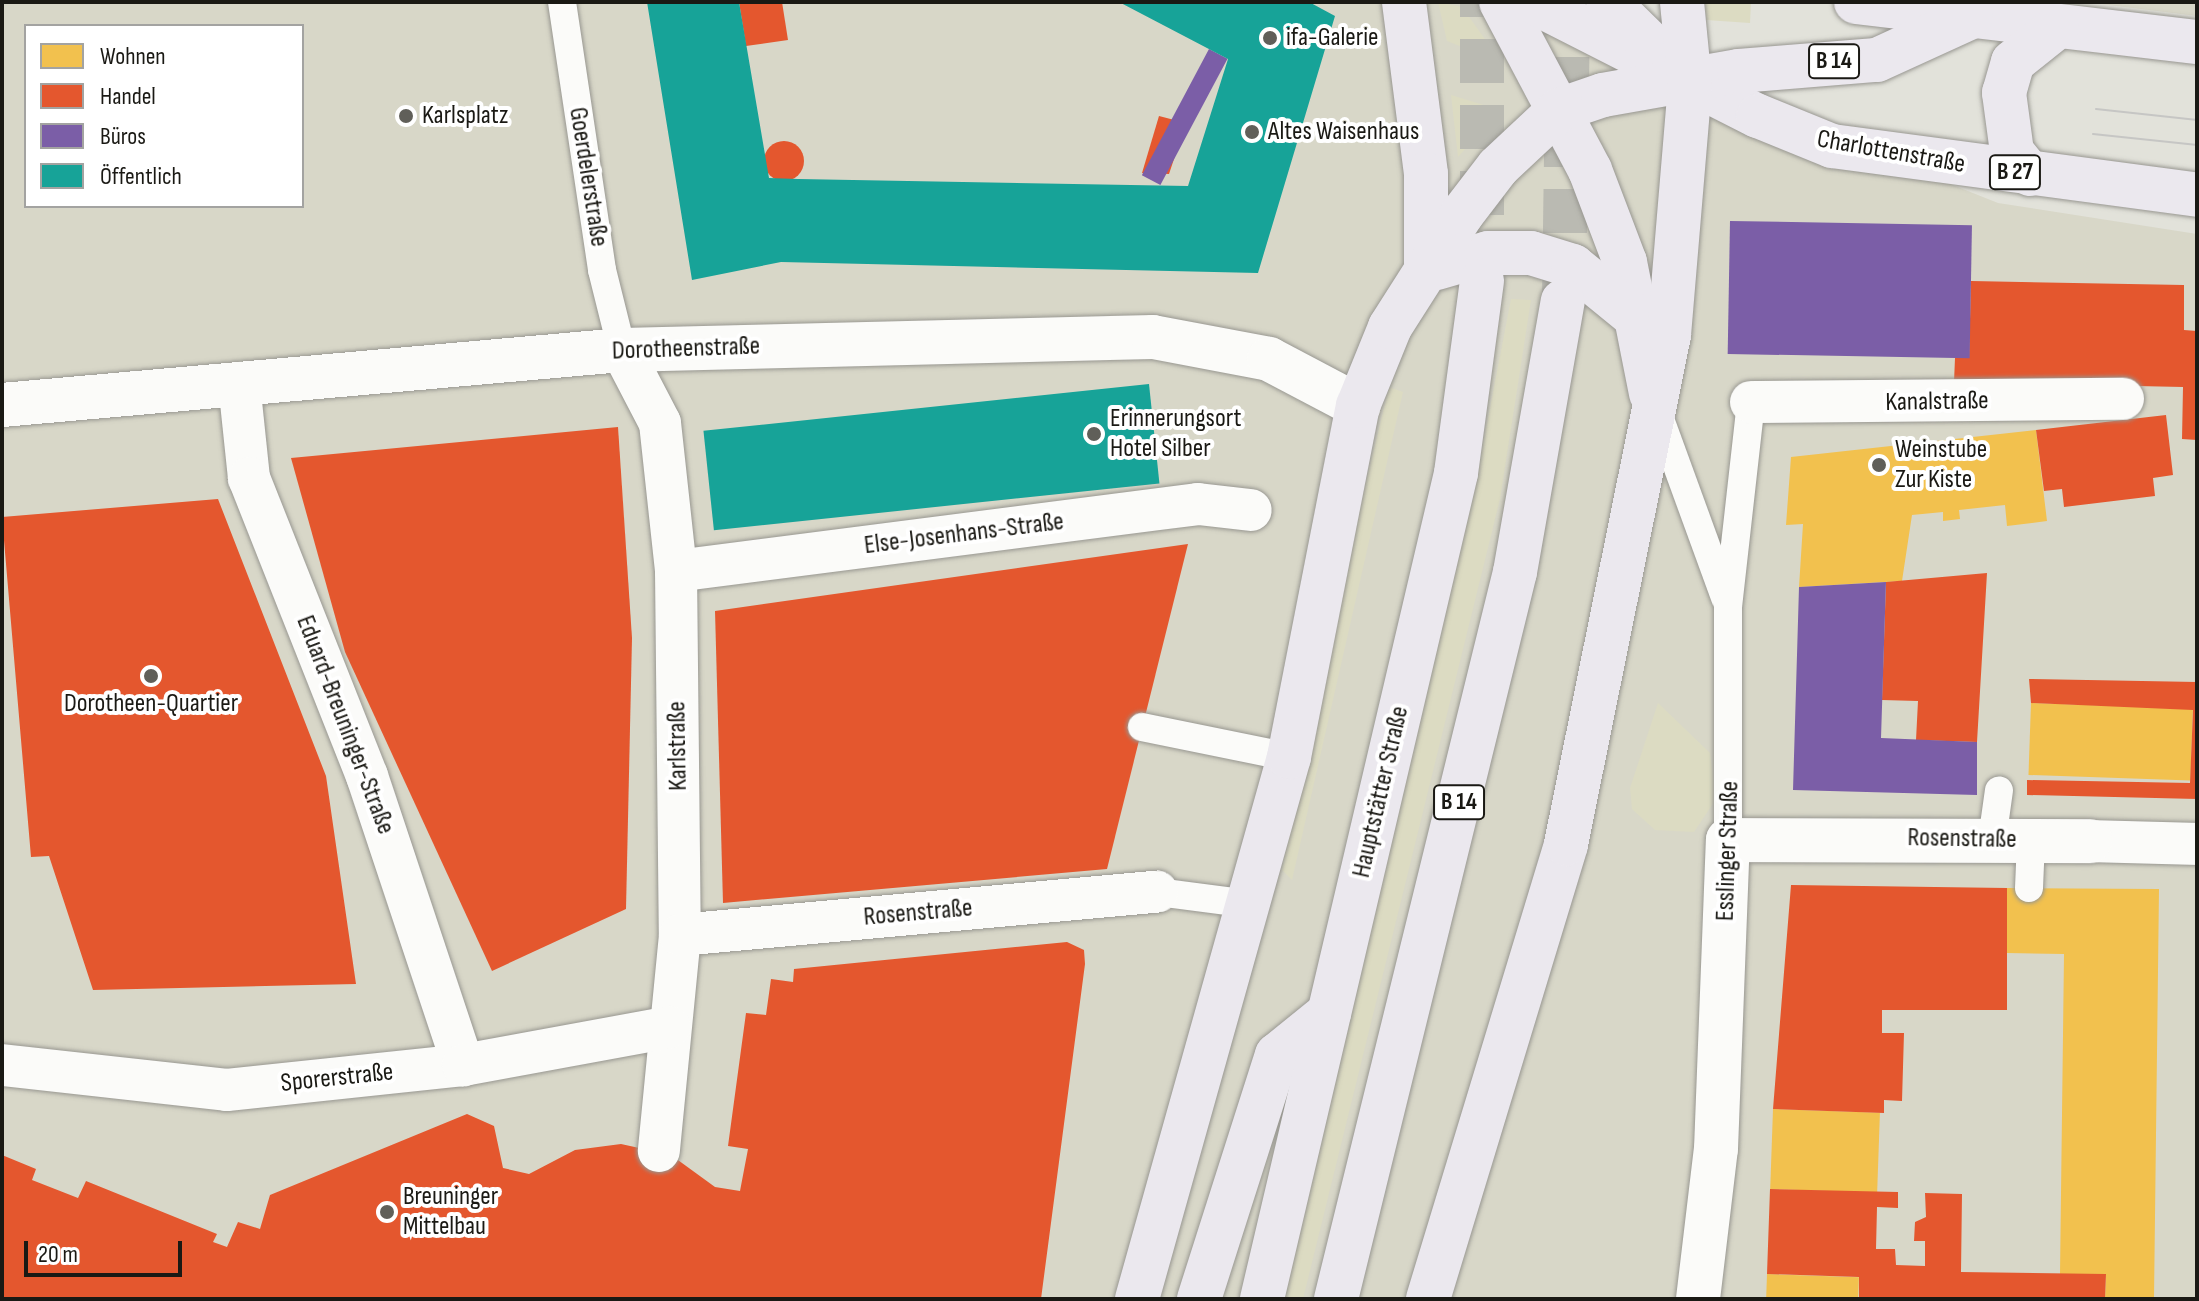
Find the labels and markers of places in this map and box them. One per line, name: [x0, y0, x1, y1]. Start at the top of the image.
place label: ifa-Galerie: [1286, 22, 1379, 54]
marker: ifa-Galerie: [1261, 29, 1279, 47]
place label: Karlsplatz: [422, 100, 508, 132]
marker: Karlsplatz: [397, 107, 415, 125]
place label: Altes Waisenhaus: [1268, 116, 1419, 148]
marker: Altes Waisenhaus: [1243, 123, 1261, 141]
place label: Erinnerungsort Hotel Silber: [1110, 403, 1241, 464]
marker: Erinnerungsort Hotel Silber: [1085, 425, 1103, 443]
place label: Weinstube Zur Kiste: [1895, 434, 1987, 496]
marker: Weinstube Zur Kiste: [1870, 456, 1888, 474]
marker: Dorotheen-Quartier: [142, 667, 160, 685]
place label: Dorotheen-Quartier: [64, 688, 238, 720]
place label: Breuninger Mittelbau: [403, 1181, 498, 1242]
marker: Breuninger Mittelbau: [378, 1203, 396, 1221]

